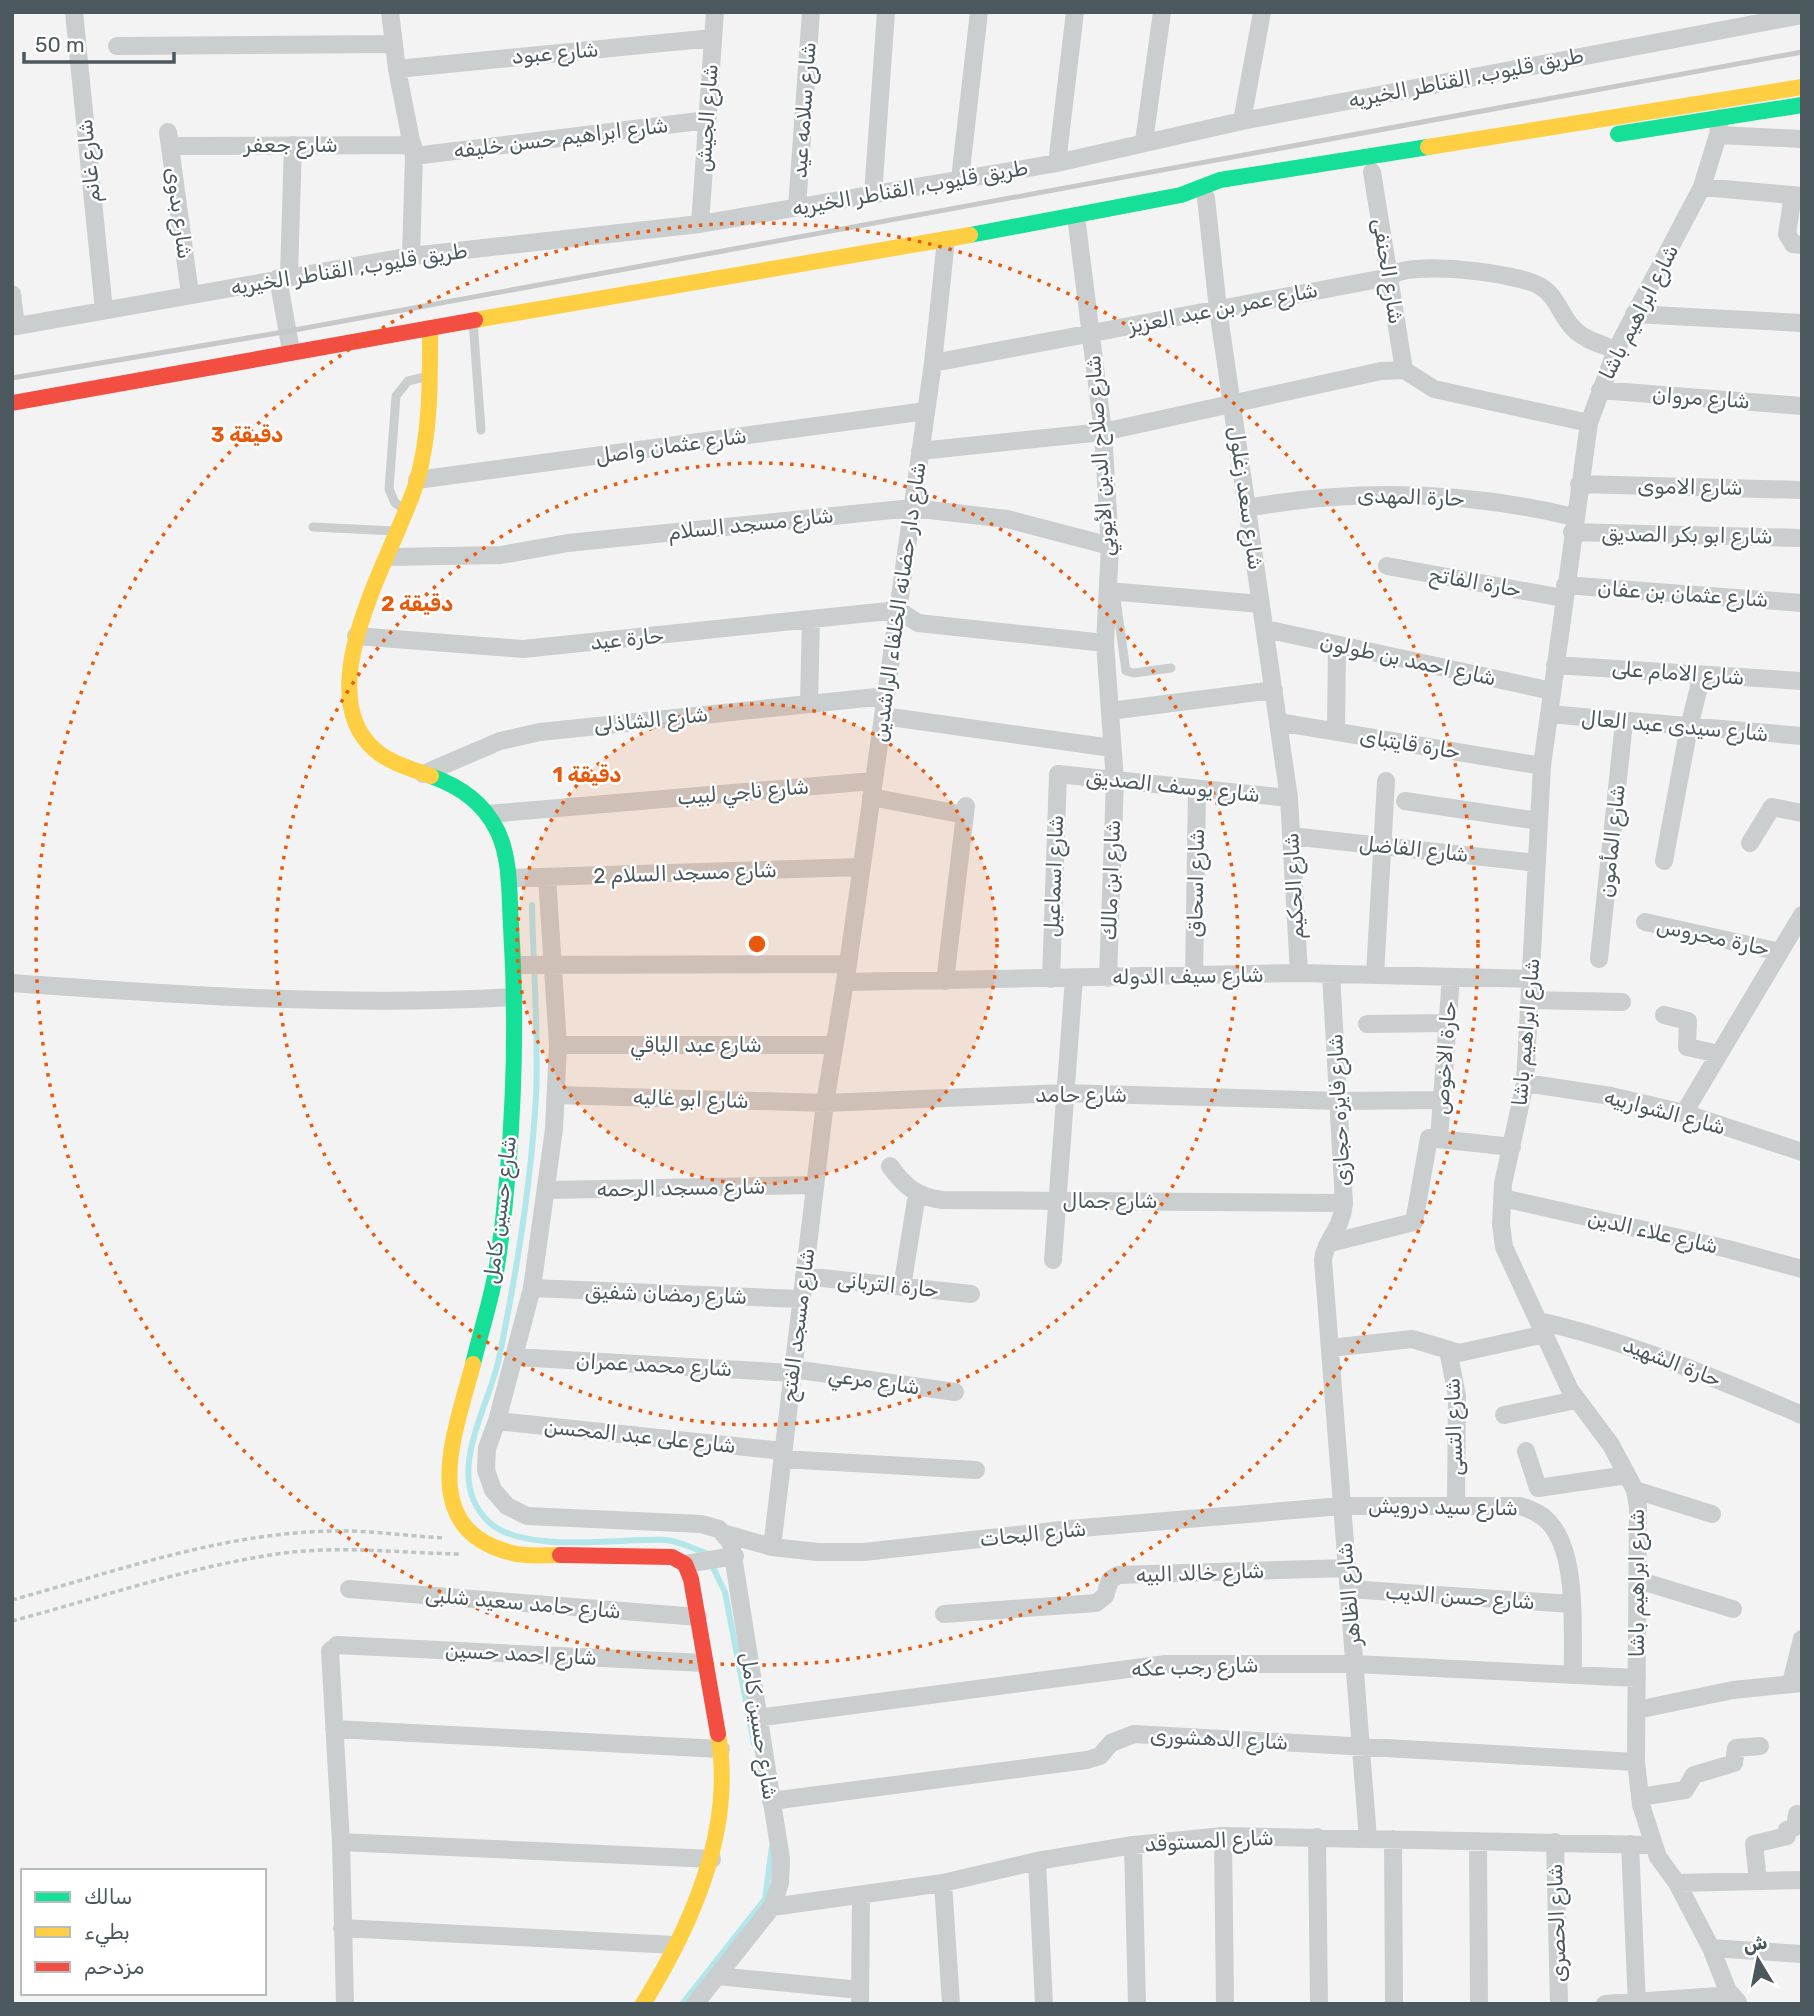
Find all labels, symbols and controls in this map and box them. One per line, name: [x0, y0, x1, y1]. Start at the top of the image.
scale bar: [24, 21, 175, 65]
text: 50 m: [35, 32, 85, 57]
street label: شارع عبود: [510, 36, 600, 71]
street label: شارع سلامه عيد: [786, 41, 823, 179]
street label: طريق قليوب, القناطر الخيريه: [1346, 42, 1586, 113]
street label: شارع الجيش: [690, 63, 725, 173]
street label: شارع ابراهيم حسن خليفه: [452, 112, 670, 165]
street label: شارع غانم: [72, 118, 107, 204]
street label: شارع جعفر: [242, 132, 338, 159]
street label: طريق قليوب, القناطر الخيريه: [790, 154, 1030, 221]
street label: شارع بدوى: [159, 165, 198, 261]
street label: شارع الحنفى: [1366, 216, 1409, 326]
street label: طريق قليوب, القناطر الخيريه: [229, 237, 469, 300]
street label: شارع ابراهيم باشا: [1594, 240, 1685, 385]
street label: شارع عمر بن عبد العزيز: [1124, 277, 1320, 341]
street label: شارع صلاح الدين الأيوبي: [1080, 354, 1123, 558]
street label: شارع مروان: [1651, 382, 1751, 415]
text: 3 دقيقة: [211, 422, 283, 447]
street label: شارع عثمان واصل: [594, 423, 748, 470]
street label: شارع سعد زغلول: [1222, 424, 1269, 572]
street label: شارع دار حضانه الخلفاء الراشدين: [866, 460, 933, 744]
street label: شارع الاموى: [1637, 473, 1743, 502]
street label: حارة المهدى: [1357, 482, 1465, 511]
street label: شارع مسجد السلام: [667, 502, 835, 547]
street label: شارع ابو بكر الصديق: [1601, 521, 1773, 550]
street label: حارة الفاتح: [1427, 561, 1523, 604]
street label: شارع عثمان بن عفان: [1597, 575, 1769, 614]
text: 2 دقيقة: [381, 591, 453, 616]
street label: حارة عيد: [589, 622, 665, 655]
street label: شارع احمد بن طولون: [1317, 629, 1498, 692]
street label: شارع الامام على: [1611, 655, 1745, 692]
street label: شارع الشاذلى: [592, 701, 710, 740]
street label: شارع سيدى عبد العال: [1580, 705, 1770, 748]
street label: حارة قايتباى: [1358, 723, 1462, 764]
text: 1 دقيقة: [553, 762, 621, 787]
street label: شارع يوسف الصديق: [1085, 764, 1261, 809]
street label: شارع ناجي لبيب: [676, 773, 810, 814]
street label: شارع المأمون: [1593, 783, 1632, 899]
street label: شارع اسماعيل: [1039, 814, 1070, 938]
street label: شارع ابن مالك: [1096, 819, 1127, 941]
street label: شارع اسحاق: [1182, 828, 1211, 938]
street label: شارع الفاضل: [1358, 830, 1470, 869]
street label: شارع الحكيم: [1278, 832, 1311, 940]
street label: شارع مسجد السلام 2: [593, 857, 777, 890]
street label: حارة محروس: [1654, 912, 1772, 962]
centre of rings: [745, 932, 769, 956]
street label: شارع ابراهيم باشا: [1507, 957, 1546, 1107]
street label: شارع سيف الدوله: [1112, 962, 1264, 991]
street label: حارة الاخوص: [1428, 1000, 1461, 1116]
street label: شارع عبد الباقي: [630, 1032, 762, 1061]
street label: شارع فايزه حجازى: [1322, 1033, 1357, 1187]
street label: شارع حامد: [1035, 1082, 1127, 1109]
street label: شارع الشواربيه: [1601, 1083, 1728, 1142]
street label: شارع ابو غاليه: [633, 1084, 749, 1115]
street label: شارع حسين كامل: [478, 1134, 523, 1286]
street label: شارع مسجد الرحمه: [596, 1174, 766, 1203]
street label: شارع جمال: [1062, 1188, 1158, 1215]
street label: شارع علاء الدين: [1585, 1204, 1721, 1261]
street label: شارع مسجد الفتح: [776, 1246, 821, 1404]
street label: حارة التربانى: [836, 1267, 940, 1302]
street label: شارع رمضان شفيق: [584, 1278, 748, 1311]
street label: حارة الشهيد: [1620, 1331, 1725, 1392]
street label: شارع محمد عمران: [575, 1348, 733, 1383]
street label: شارع مرعي: [826, 1362, 922, 1403]
street label: شارع التسى: [1439, 1377, 1470, 1477]
street label: شارع على عبد المحسن: [543, 1413, 737, 1460]
street label: شارع سيد درويش: [1368, 1493, 1518, 1522]
street label: شارع ابراهيم باشا: [1624, 1509, 1651, 1657]
street label: شارع البحات: [978, 1515, 1088, 1554]
street label: شارع الظاهر: [1332, 1541, 1368, 1649]
street label: شارع خالد البيه: [1135, 1558, 1265, 1589]
street label: شارع حسن الديب: [1384, 1579, 1536, 1616]
street label: شارع حامد سعيد شلبى: [424, 1581, 622, 1626]
street label: شارع احمد حسين: [444, 1637, 598, 1672]
street label: شارع حسين كامل: [734, 1650, 784, 1802]
street label: شارع رجب عكه: [1131, 1652, 1259, 1683]
street label: شارع الدهشورى: [1149, 1722, 1289, 1757]
street label: شارع المستوقد: [1144, 1825, 1274, 1858]
street label: شارع الحصرى: [1542, 1863, 1573, 1983]
legend: [21, 1869, 266, 1995]
text: سالك: [84, 1884, 132, 1909]
text: بطيء: [84, 1919, 130, 1948]
north arrow: [1723, 1925, 1793, 1995]
text: ش: [1741, 1930, 1769, 1957]
text: مزدحم: [84, 1954, 144, 1981]

